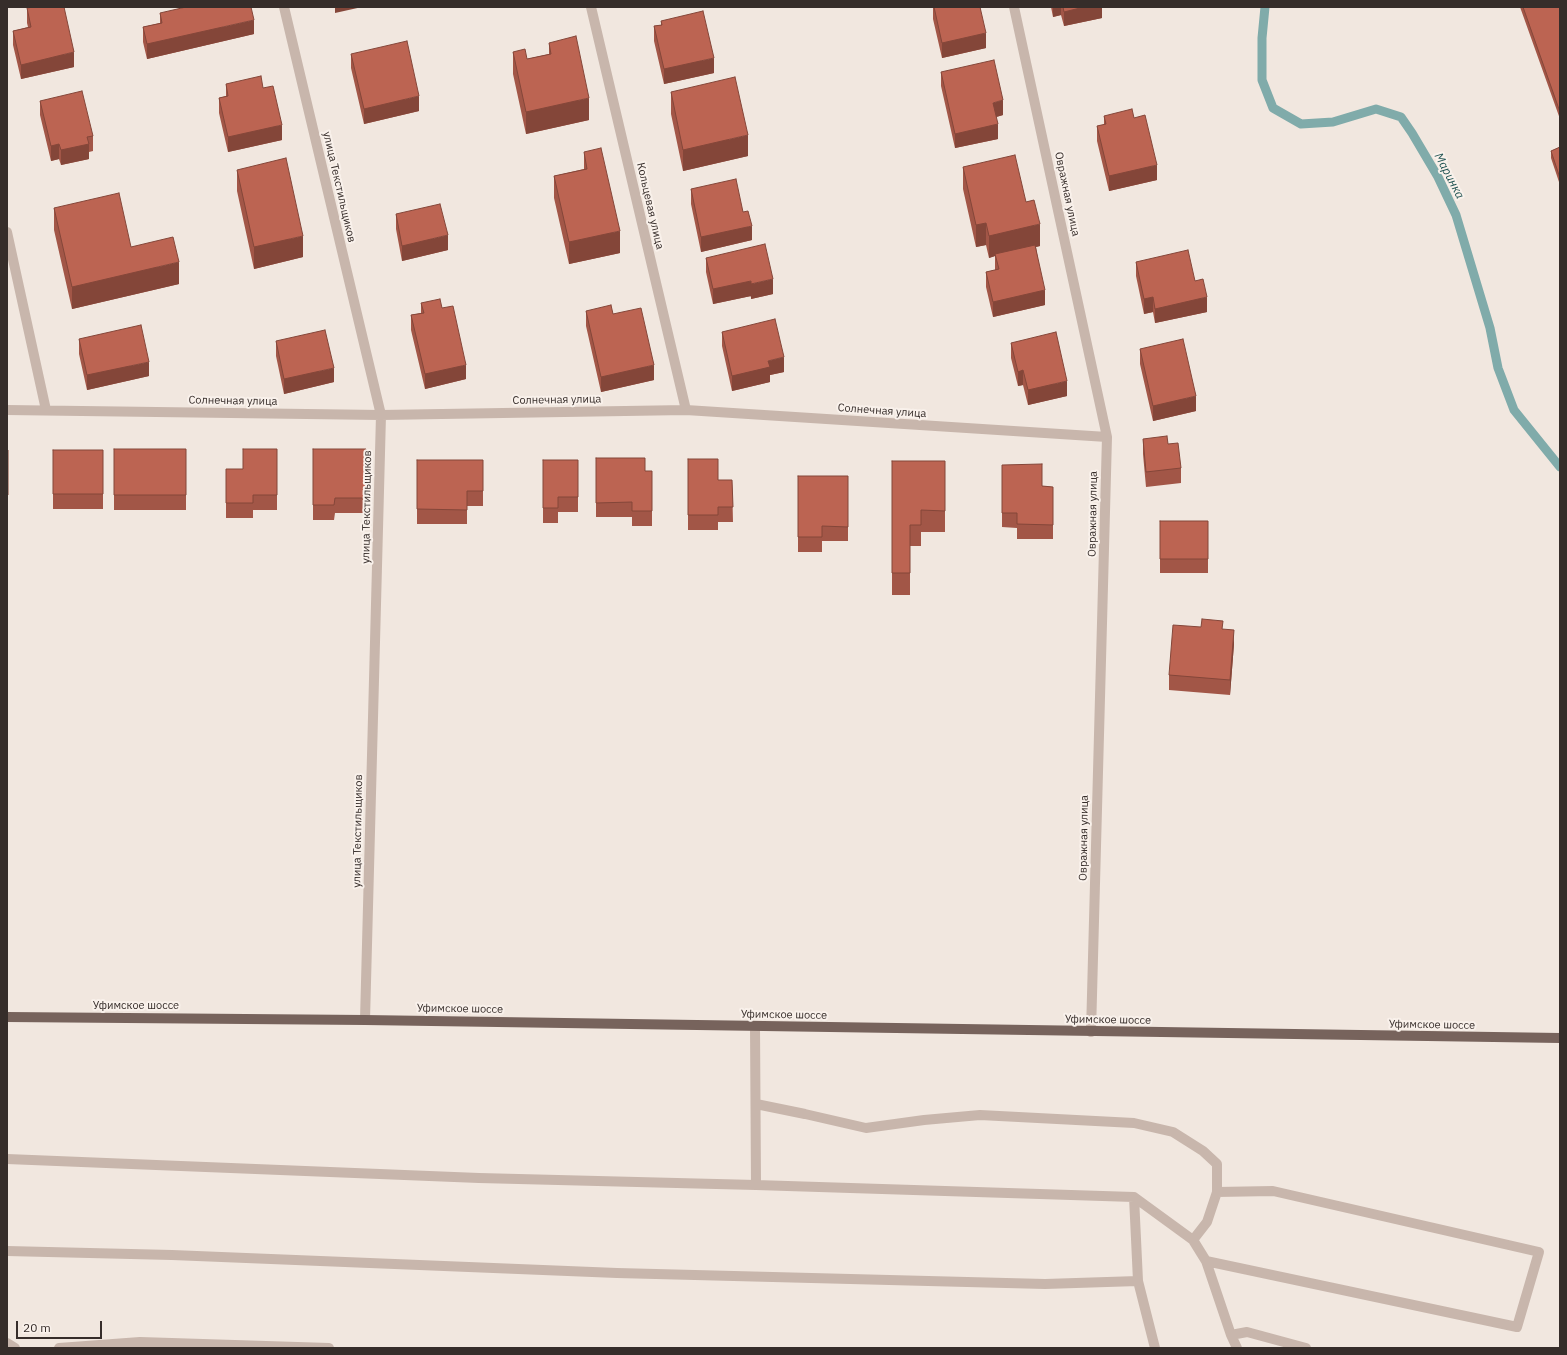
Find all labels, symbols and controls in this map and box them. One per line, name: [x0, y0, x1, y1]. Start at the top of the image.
street label: улица Текстильщиков: [320, 130, 358, 244]
street label: Овражная улица: [1052, 151, 1082, 237]
water label: Маринка: [1431, 151, 1467, 201]
street label: Кольцевая улица: [634, 161, 666, 251]
street label: Солнечная улица: [512, 393, 602, 407]
street label: Солнечная улица: [188, 394, 278, 408]
street label: Солнечная улица: [837, 401, 927, 421]
street label: улица Текстильщиков: [359, 450, 375, 564]
street label: Овражная улица: [1086, 471, 1100, 557]
street label: улица Текстильщиков: [350, 774, 366, 888]
street label: Овражная улица: [1077, 795, 1091, 881]
street label: Уфимское шоссе: [93, 999, 179, 1013]
street label: Уфимское шоссе: [417, 1002, 503, 1016]
street label: Уфимское шоссе: [741, 1008, 827, 1022]
street label: Уфимское шоссе: [1065, 1013, 1151, 1027]
street label: Уфимское шоссе: [1389, 1018, 1475, 1032]
scale bar: [18, 1313, 104, 1339]
text: 20 m: [23, 1320, 51, 1335]

